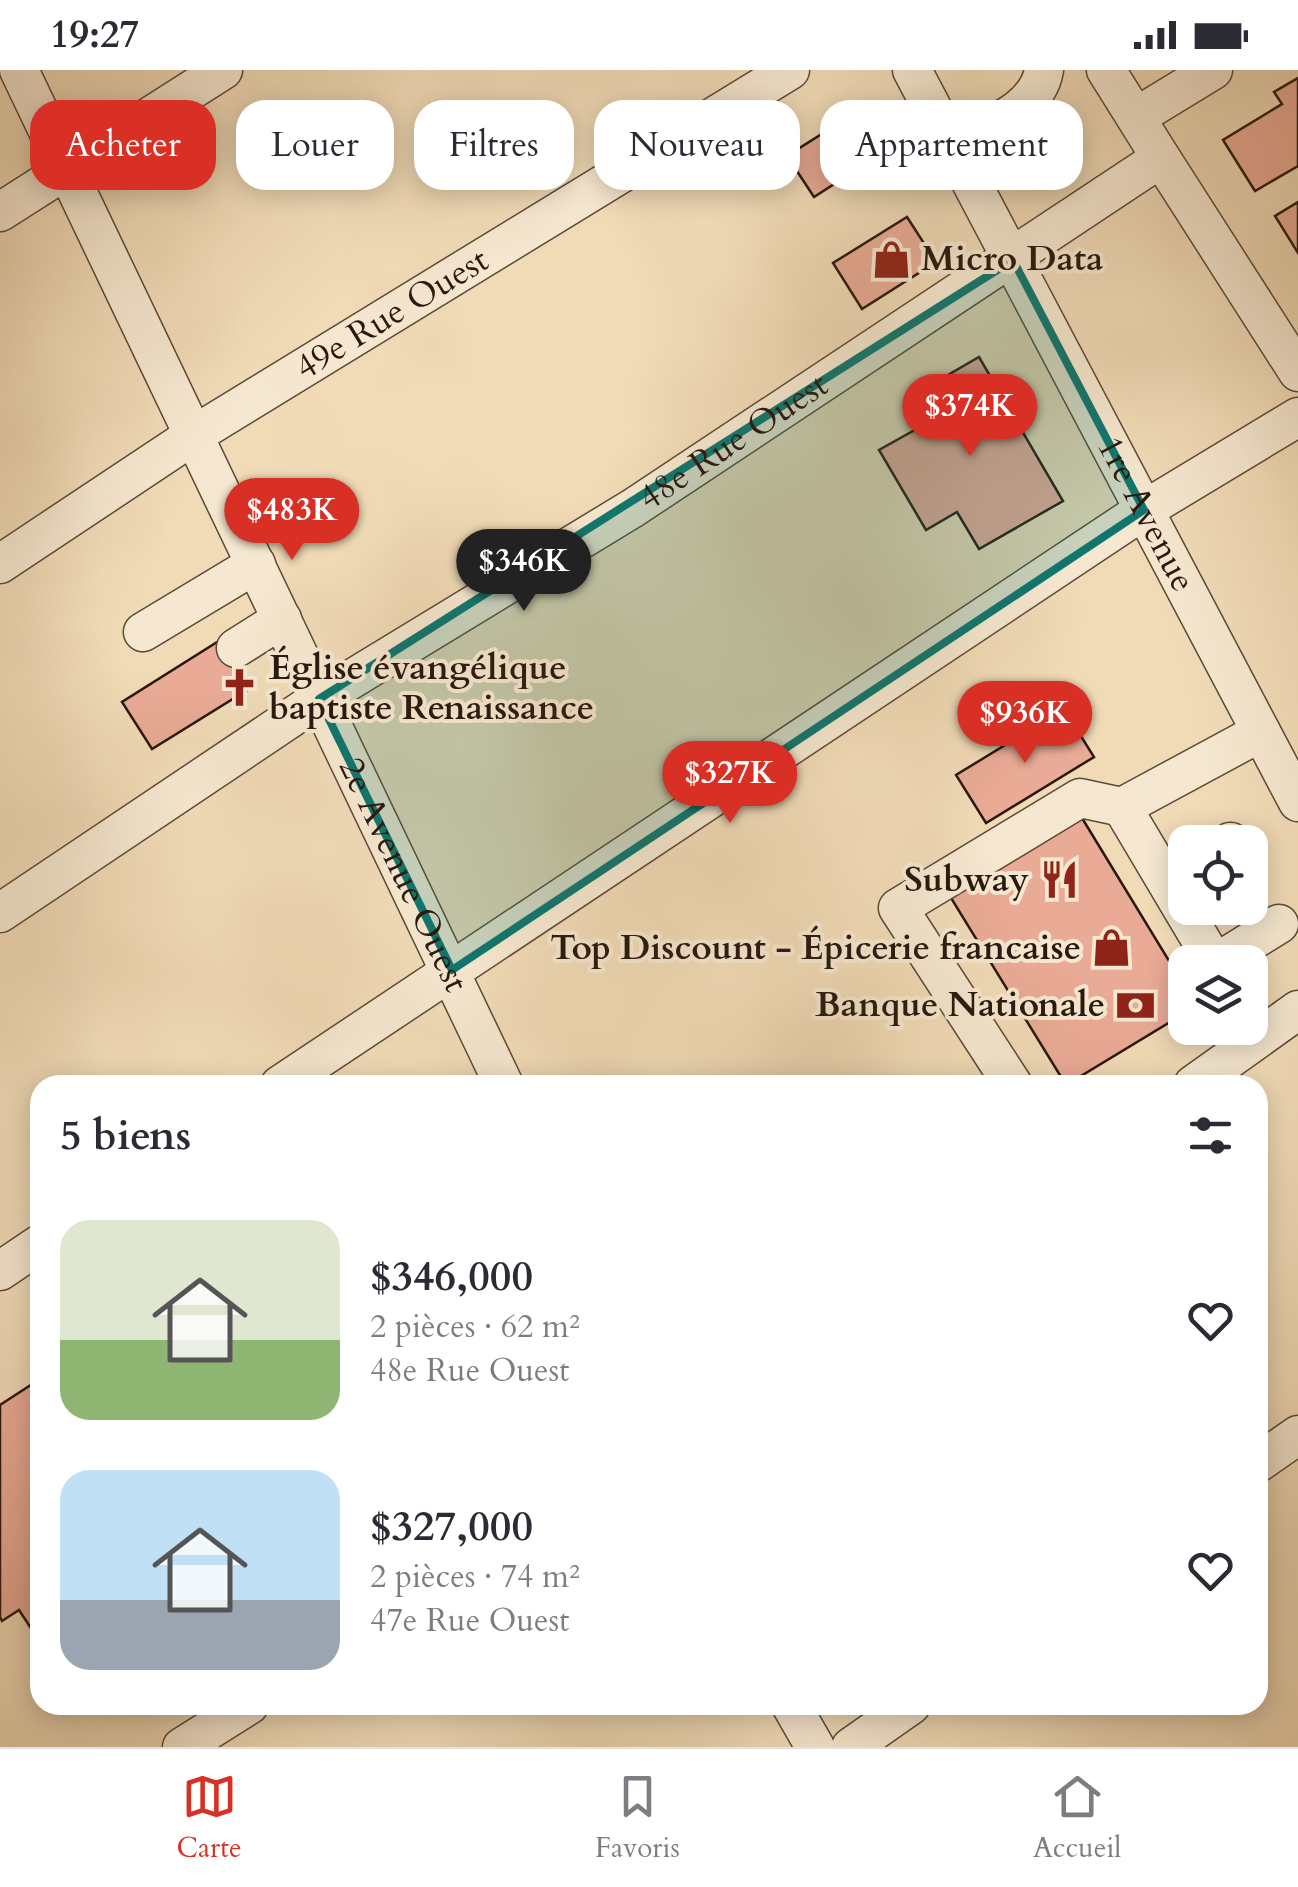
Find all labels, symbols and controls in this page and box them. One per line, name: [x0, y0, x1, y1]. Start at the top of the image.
text: 19:27: [50, 9, 139, 61]
chip: Acheter: [30, 100, 216, 190]
chip: Louer: [236, 100, 394, 190]
chip: Filtres: [414, 100, 574, 190]
chip: Nouveau: [594, 100, 800, 190]
chip: Appartement: [820, 100, 1083, 190]
place label: Micro Data: [921, 235, 1103, 283]
street label: 49e Rue Ouest: [286, 236, 497, 391]
shop icon: Micro Data: [870, 238, 912, 280]
street label: 48e Rue Ouest: [629, 361, 837, 522]
pin: $374K: [900, 374, 1040, 459]
text: $374K: [924, 384, 1016, 428]
street label: 1re Avenue: [1085, 428, 1207, 600]
pin: $483K: [222, 478, 362, 563]
text: $483K: [246, 488, 338, 532]
pin: $346K: [454, 529, 594, 614]
text: $346K: [478, 539, 570, 583]
place label: Église évangélique baptiste Renaissance: [269, 644, 594, 732]
church icon: Église évangélique baptiste Renaissance: [218, 667, 260, 709]
pin: $936K: [955, 681, 1095, 766]
text: $936K: [979, 691, 1071, 735]
pin: $327K: [660, 741, 800, 826]
street label: 2e Avenue Ouest: [327, 750, 480, 1000]
text: $327K: [684, 751, 776, 795]
map controls: [1168, 825, 1268, 1045]
button: locate: [1168, 825, 1268, 925]
place label: Subway: [904, 856, 1029, 904]
restaurant icon: Subway: [1038, 859, 1080, 901]
place label: Top Discount - Épicerie francaise: [550, 924, 1081, 972]
shop icon: Top Discount - Épicerie francaise: [1090, 927, 1132, 969]
button: layers: [1168, 945, 1268, 1045]
place label: Banque Nationale: [815, 981, 1105, 1029]
bank icon: Banque Nationale: [1114, 984, 1156, 1026]
text: 5 biens: [60, 1107, 191, 1164]
icon: filters: [1183, 1108, 1238, 1163]
text: $346,000: [370, 1248, 533, 1305]
icon: home: [140, 1260, 260, 1380]
icon: heart: [1183, 1293, 1238, 1348]
text: 2 pièces · 62 m²: [370, 1305, 580, 1349]
text: 48e Rue Ouest: [370, 1349, 569, 1393]
text: $327,000: [370, 1498, 533, 1555]
icon: home: [140, 1510, 260, 1630]
icon: heart: [1183, 1543, 1238, 1598]
text: 2 pièces · 74 m²: [370, 1555, 580, 1599]
text: 47e Rue Ouest: [370, 1599, 569, 1643]
tab: Carte: [177, 1769, 242, 1867]
tab: Favoris: [595, 1769, 680, 1867]
tab: Accueil: [1033, 1769, 1121, 1867]

